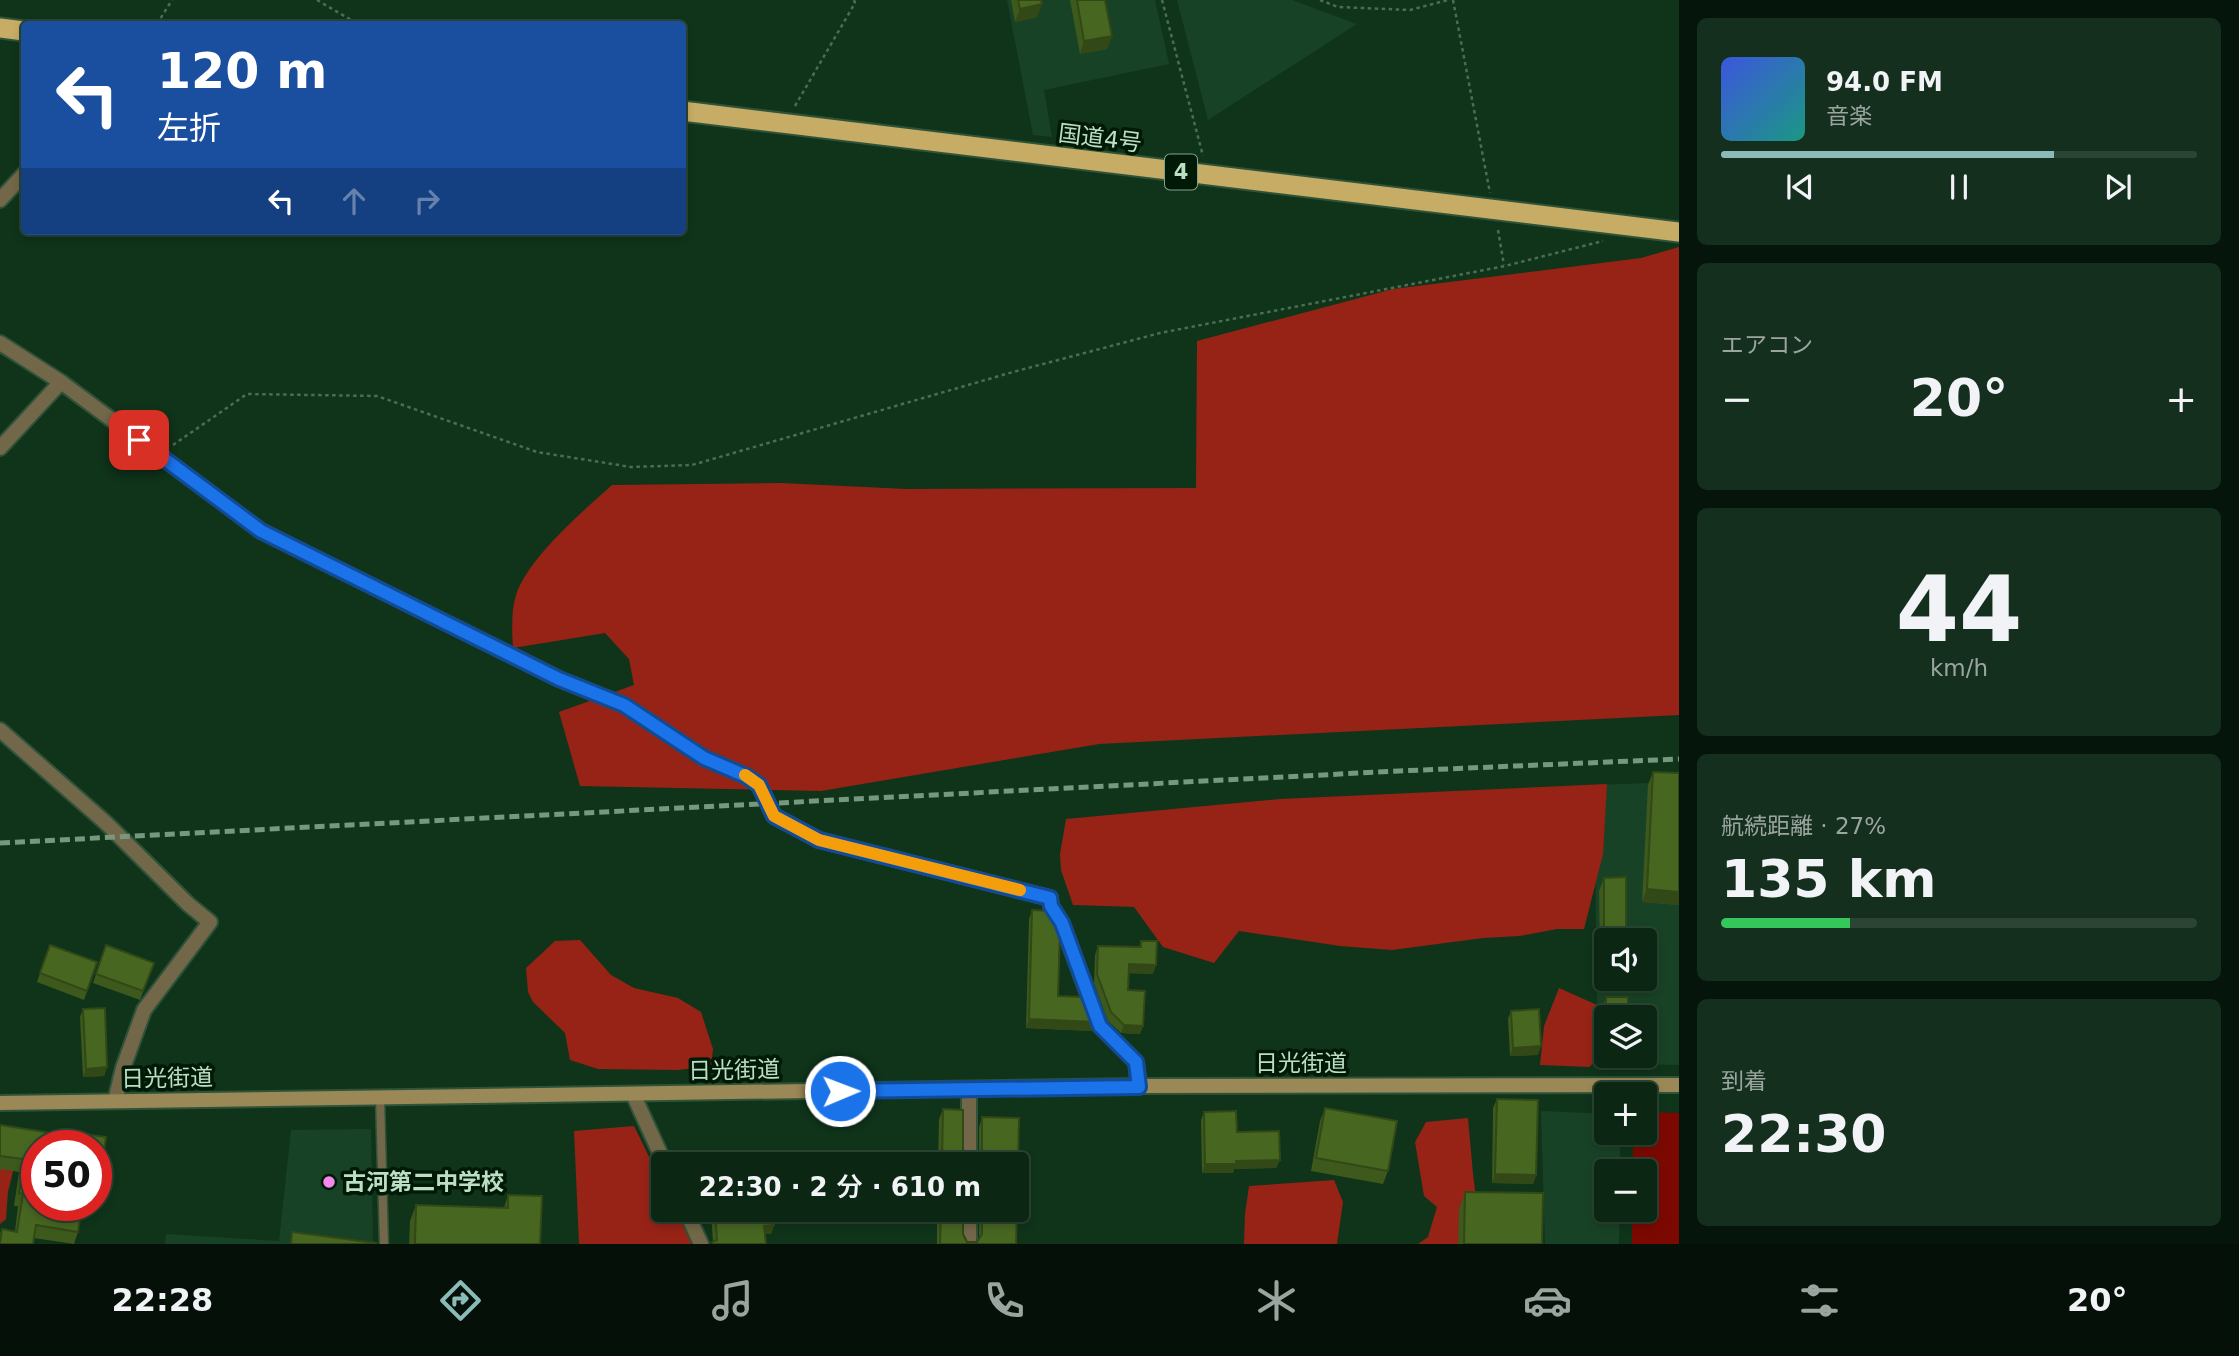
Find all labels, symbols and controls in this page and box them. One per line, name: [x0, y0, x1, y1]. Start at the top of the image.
text: 120 m: [157, 43, 327, 100]
icon: left: [42, 49, 133, 140]
text: 94.0 FM: [1826, 67, 1943, 97]
text: 音楽: [1826, 103, 1872, 129]
text: 左折: [157, 109, 221, 147]
street label: 国道4号: [1057, 120, 1143, 156]
road number: 4: [1165, 154, 1197, 190]
icon: previous: [1781, 168, 1819, 206]
icon: pause: [1940, 168, 1978, 206]
icon: next: [2099, 168, 2137, 206]
icon: left: [262, 182, 300, 220]
icon: ahead: [335, 182, 373, 220]
icon: right: [408, 182, 446, 220]
text: エアコン: [1721, 332, 1813, 358]
text: 20°: [1910, 368, 2008, 428]
text: −: [1721, 377, 1753, 421]
text: +: [2165, 377, 2197, 421]
pin: [109, 410, 169, 470]
icon: arrive: [120, 421, 158, 459]
text: 44: [1896, 557, 2022, 662]
text: km/h: [1930, 655, 1988, 681]
text: 航続距離 · 27%: [1721, 813, 1886, 839]
text: 135 km: [1721, 849, 1936, 909]
map controls: [1594, 928, 1657, 1222]
button: sound: [1594, 928, 1657, 991]
button: layers: [1594, 1005, 1657, 1068]
street label: 日光街道: [1255, 1050, 1347, 1076]
position arrow: [803, 1054, 877, 1128]
street label: 日光街道: [688, 1056, 780, 1084]
street label: 日光街道: [121, 1064, 213, 1092]
text: 到着: [1721, 1068, 1767, 1094]
button: +: [1594, 1082, 1657, 1145]
text: 22:30: [1721, 1104, 1887, 1164]
speed limit sign: 50: [21, 1130, 112, 1221]
button: −: [1594, 1159, 1657, 1222]
place label: 古河第二中学校: [343, 1169, 504, 1195]
text: 22:30 · 2 分 · 610 m: [699, 1172, 981, 1202]
marker: 古河第二中学校: [321, 1174, 337, 1190]
icon: directions: [436, 1276, 485, 1325]
icon: music: [708, 1276, 757, 1325]
icon: phone: [980, 1276, 1029, 1325]
icon: climate: [1252, 1276, 1301, 1325]
icon: car: [1523, 1276, 1572, 1325]
icon: filters: [1795, 1276, 1844, 1325]
text: 22:28: [111, 1281, 213, 1319]
text: 20°: [2067, 1281, 2127, 1319]

